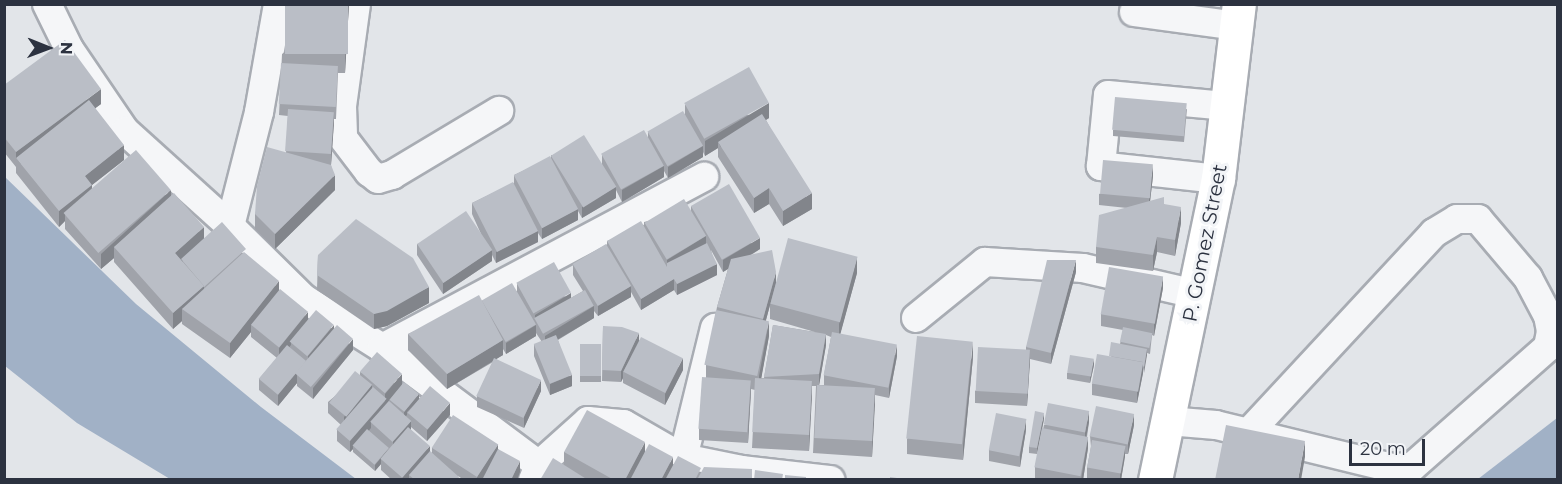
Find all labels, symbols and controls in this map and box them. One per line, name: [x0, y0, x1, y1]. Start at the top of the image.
north arrow: [18, 18, 78, 78]
text: N: [57, 42, 76, 55]
street label: P. Gomez Street: [1178, 162, 1232, 324]
scale bar: [1352, 427, 1428, 465]
text: 20 m: [1360, 438, 1406, 460]

